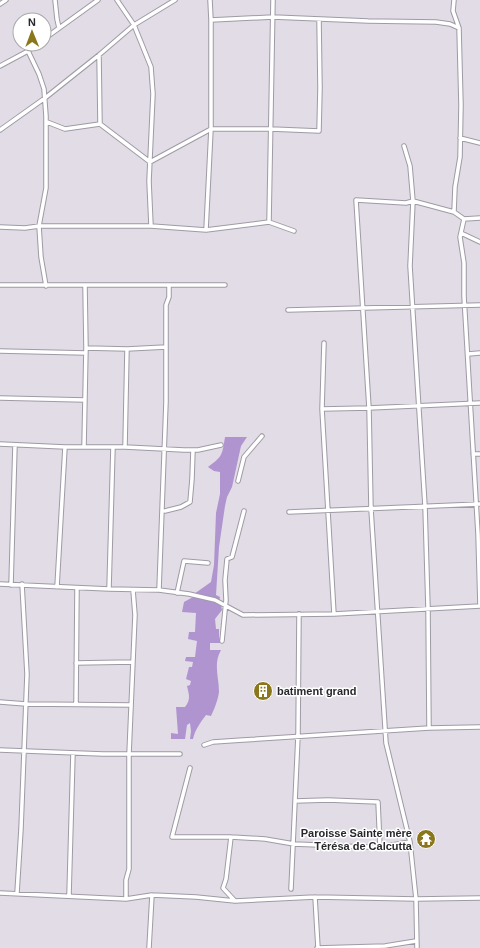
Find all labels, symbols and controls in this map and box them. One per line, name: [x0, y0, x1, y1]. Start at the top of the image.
north arrow: [12, 12, 52, 52]
text: N: [28, 16, 36, 28]
building icon: batiment grand: [252, 680, 274, 702]
place label: batiment grand: [277, 685, 356, 697]
place label: Paroisse Sainte mère Térésa de Calcutta: [301, 827, 413, 852]
temple icon: Paroisse Sainte mère Térésa de Calcutta: [415, 828, 437, 850]

